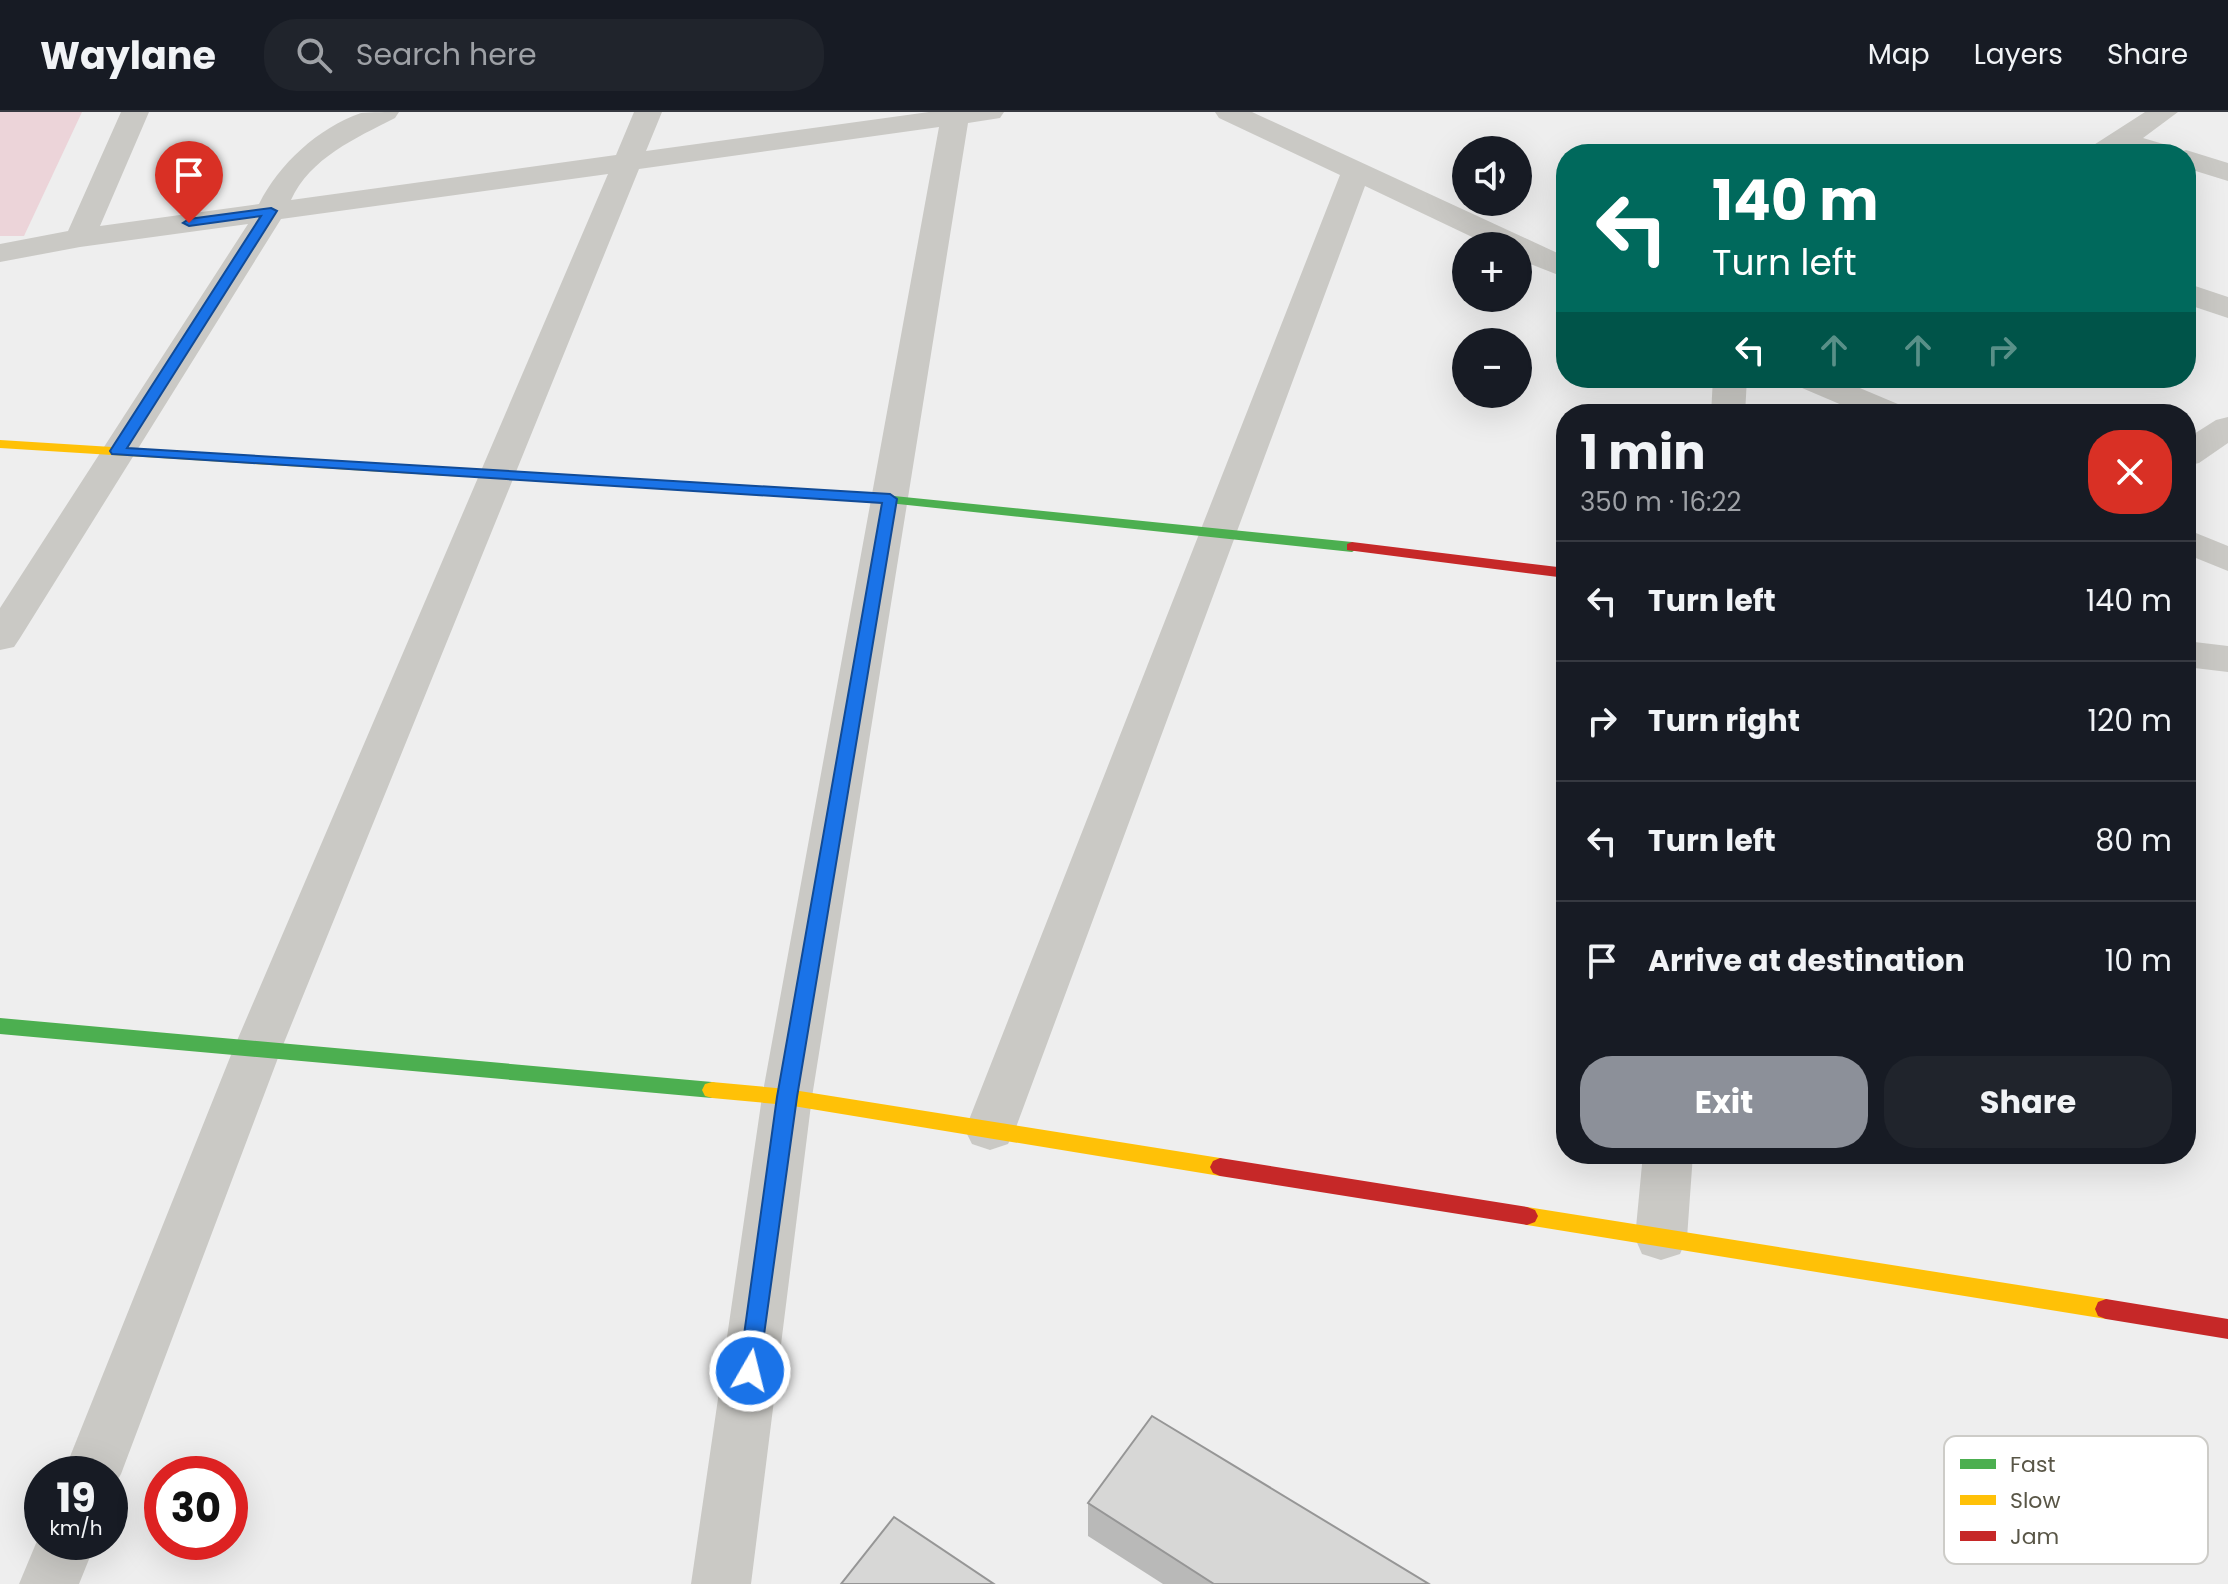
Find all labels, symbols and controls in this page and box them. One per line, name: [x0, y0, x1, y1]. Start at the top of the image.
search box: [264, 19, 824, 91]
text: Waylane: [40, 29, 216, 82]
icon: search: [292, 33, 336, 77]
text: Search here: [356, 33, 537, 76]
text: Map: [1868, 35, 1930, 74]
text: Layers: [1974, 35, 2063, 74]
text: Share: [2107, 35, 2188, 74]
map controls: [1452, 136, 1532, 408]
button: sound: [1452, 136, 1532, 216]
pin: [155, 141, 223, 223]
icon: arrive: [167, 153, 211, 197]
text: 140 m: [1712, 161, 1879, 240]
icon: left: [1580, 176, 1684, 280]
button: +: [1452, 232, 1532, 312]
text: Turn left: [1712, 237, 1857, 288]
button: −: [1452, 328, 1532, 408]
icon: left: [1728, 328, 1772, 372]
icon: ahead: [1812, 328, 1856, 372]
icon: ahead: [1896, 328, 1940, 372]
icon: right: [1980, 328, 2024, 372]
text: 1 min: [1580, 419, 1706, 486]
button: close: [2088, 430, 2172, 514]
text: 350 m · 16:22: [1580, 484, 1741, 520]
icon: left: [1580, 579, 1624, 623]
text: Turn left: [1648, 579, 1776, 622]
text: 140 m: [2086, 579, 2172, 622]
icon: right: [1580, 699, 1624, 743]
text: Turn right: [1648, 699, 1800, 742]
text: 120 m: [2087, 699, 2172, 742]
icon: left: [1580, 819, 1624, 863]
text: Turn left: [1648, 819, 1776, 862]
text: 80 m: [2095, 819, 2172, 862]
icon: arrive: [1580, 939, 1624, 983]
text: Arrive at destination: [1648, 939, 1965, 982]
text: 10 m: [2105, 939, 2172, 982]
button: Exit: [1580, 1056, 1868, 1148]
button: Share: [1884, 1056, 2172, 1148]
position arrow: [708, 1329, 792, 1413]
legend: [1944, 1436, 2208, 1564]
text: Fast: [2010, 1449, 2055, 1480]
speed limit sign: 30: [144, 1456, 248, 1560]
text: 19: [56, 1470, 96, 1526]
text: Slow: [2010, 1485, 2060, 1516]
text: km/h: [49, 1514, 103, 1542]
text: Jam: [2010, 1521, 2059, 1552]

